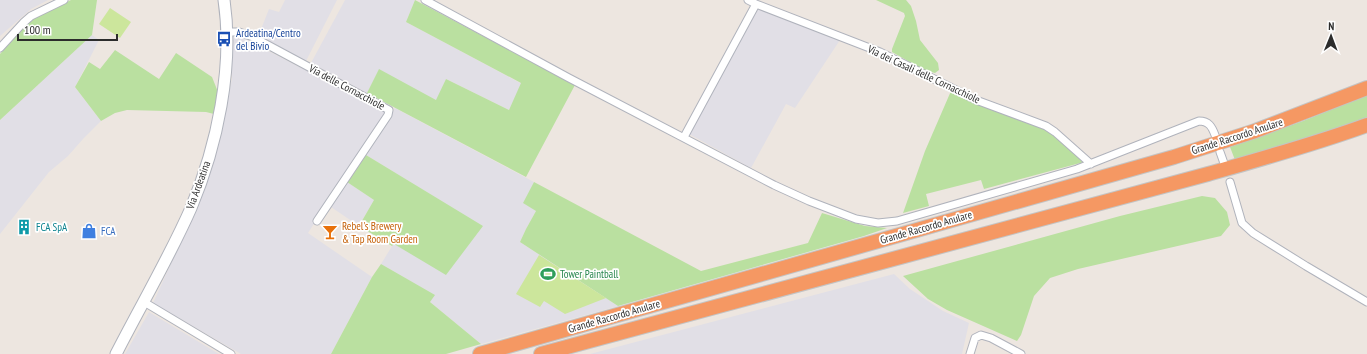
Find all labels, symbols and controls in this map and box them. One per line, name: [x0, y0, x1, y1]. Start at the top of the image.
scale bar: [18, 16, 117, 42]
north arrow: [1311, 16, 1351, 56]
text: N: [1328, 19, 1334, 33]
text: 100 m: [24, 22, 51, 37]
place label: Ardeatina/Centro del Bivio: [236, 26, 301, 53]
bus stop icon: Ardeatina/Centro del Bivio: [215, 30, 233, 48]
street label: Via dei Casali delle Cornacchiole: [865, 41, 983, 106]
street label: Via delle Cornacchiole: [306, 61, 388, 113]
street label: Grande Raccordo Anulare: [1190, 115, 1285, 157]
street label: Via Ardeatina: [182, 159, 213, 212]
street label: Grande Raccordo Anulare: [878, 207, 974, 247]
building icon: FCA SpA: [15, 218, 33, 236]
place label: Rebel's Brewery & Tap Room Garden: [342, 219, 418, 246]
place label: FCA SpA: [36, 220, 68, 234]
shop icon: FCA: [80, 222, 98, 240]
bar icon: Rebel's Brewery & Tap Room Garden: [321, 223, 339, 241]
place label: FCA: [101, 224, 116, 238]
sports icon: Tower Paintball: [539, 265, 557, 283]
place label: Tower Paintball: [560, 267, 619, 281]
street label: Grande Raccordo Anulare: [566, 296, 662, 336]

